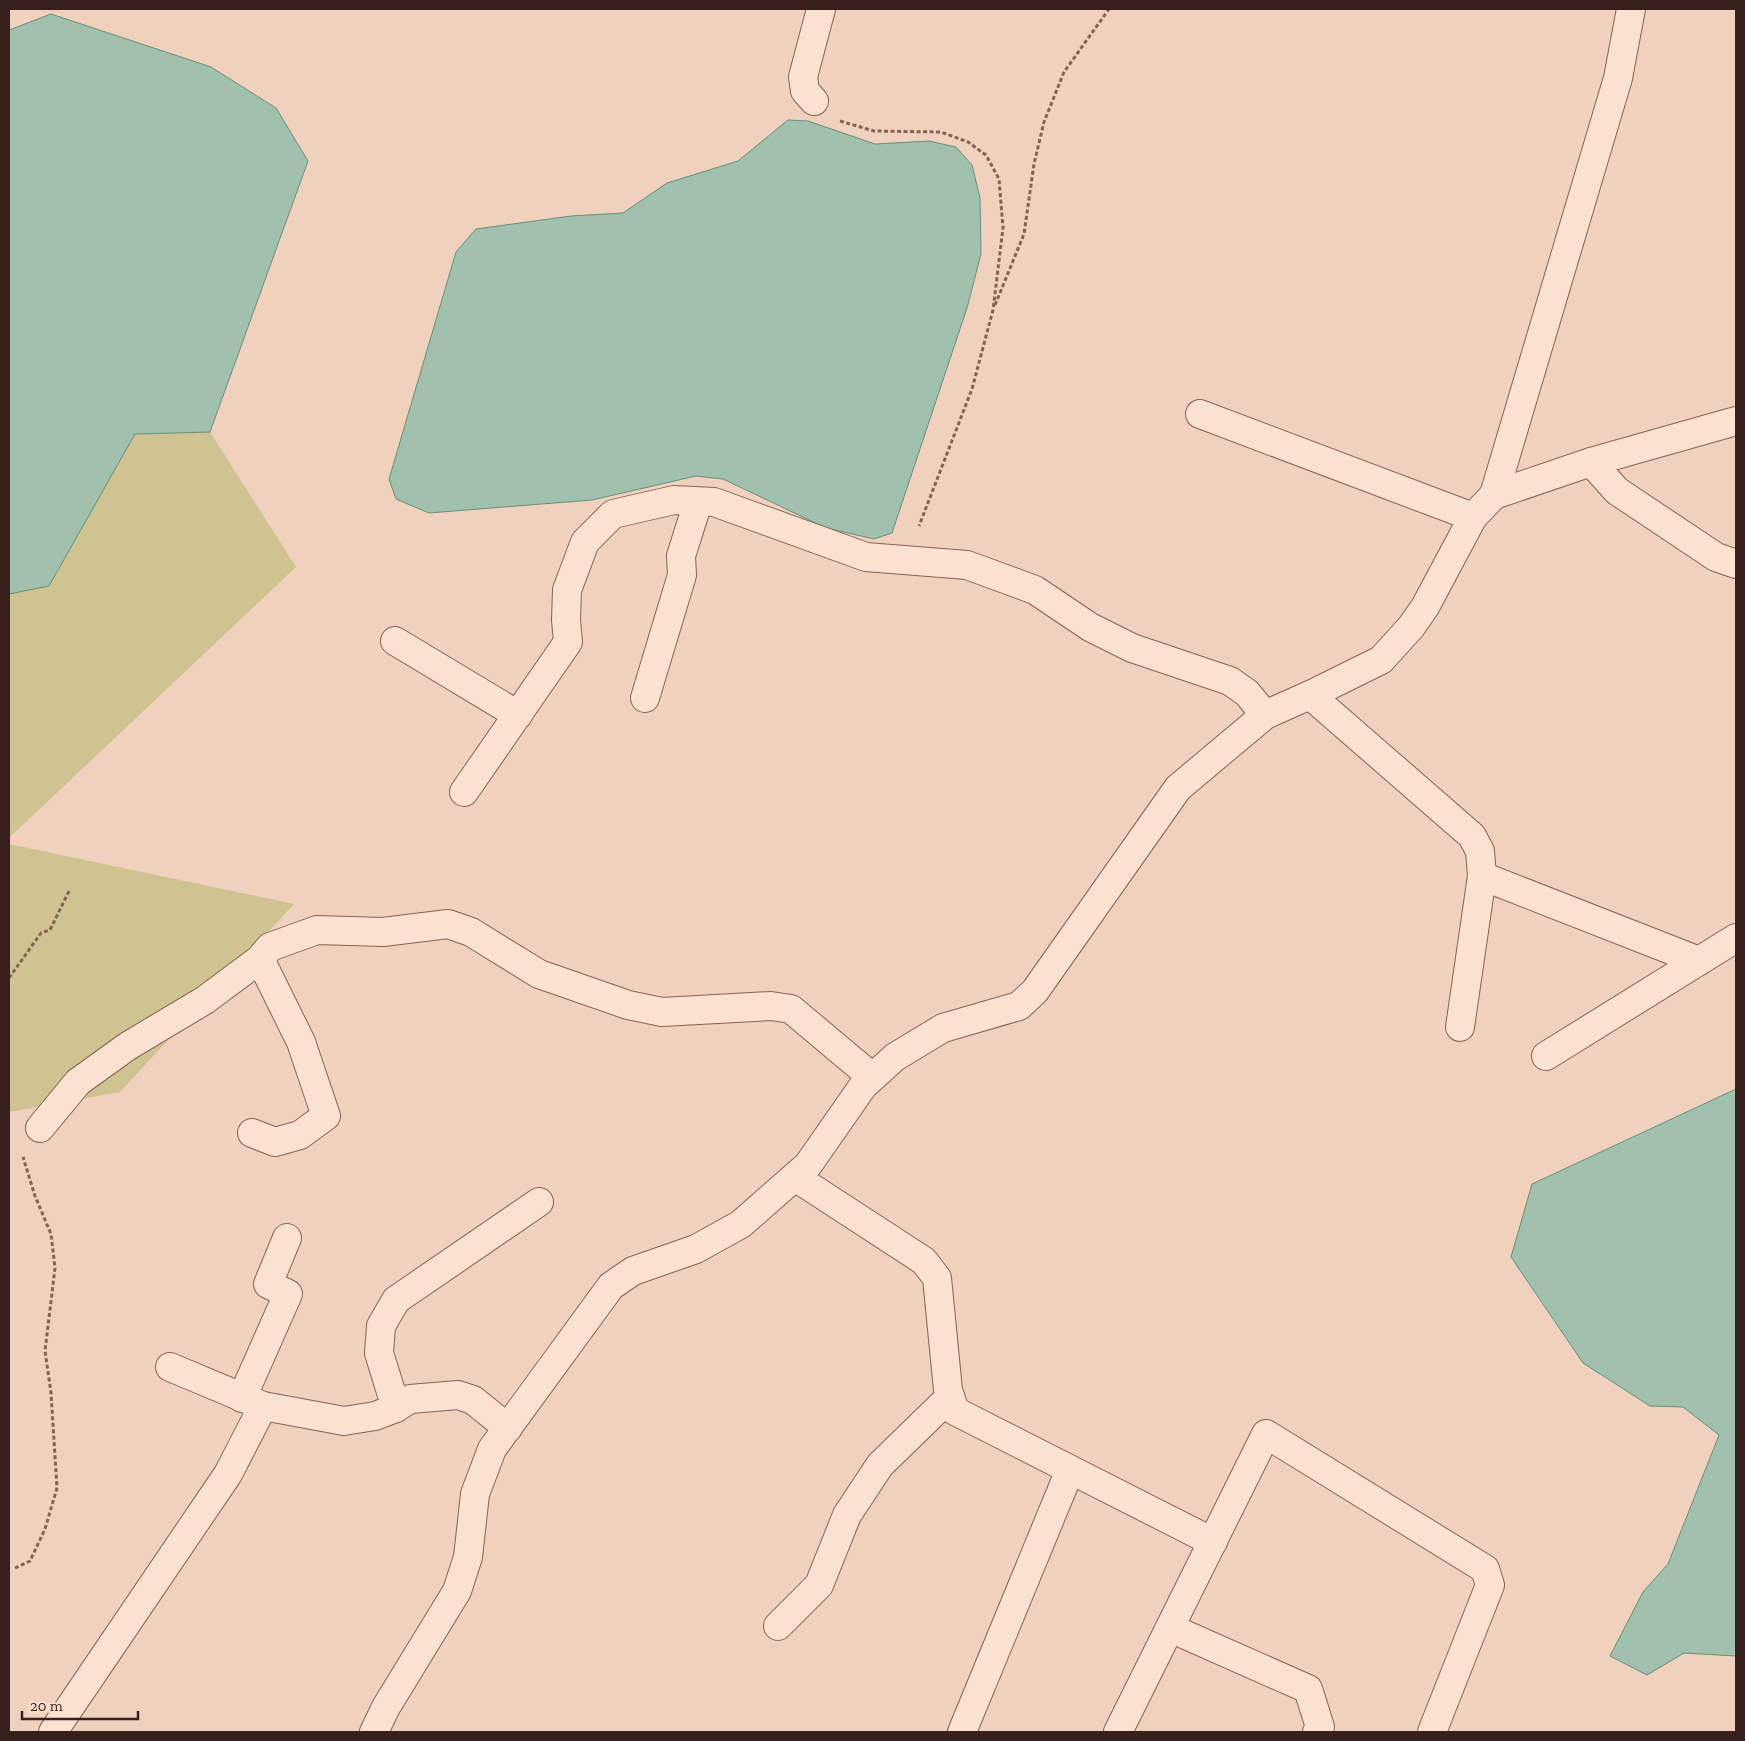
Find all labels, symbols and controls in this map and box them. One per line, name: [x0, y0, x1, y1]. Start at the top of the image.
scale bar: [22, 1688, 139, 1720]
text: 20 m: [30, 1697, 63, 1715]

